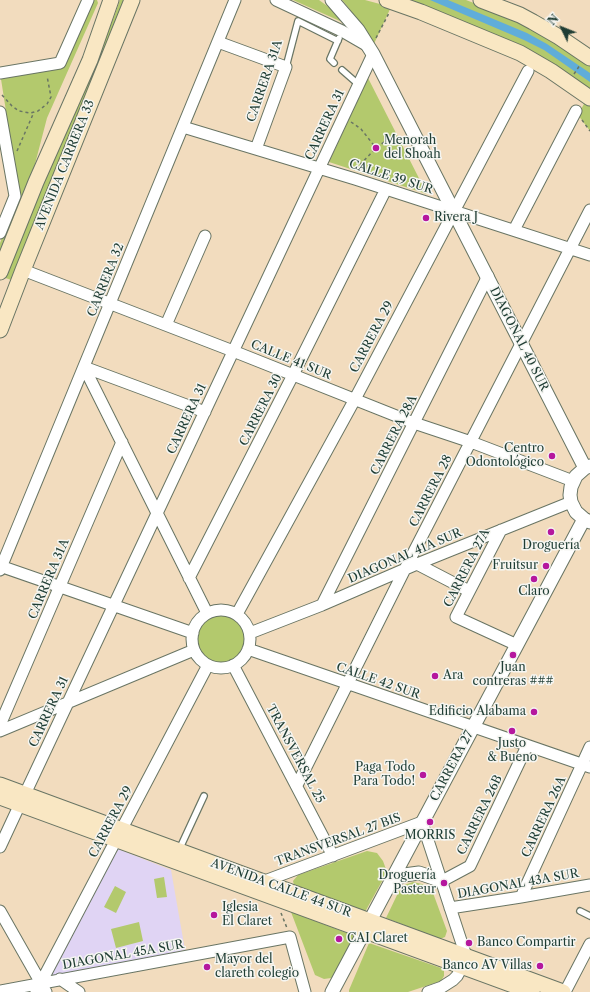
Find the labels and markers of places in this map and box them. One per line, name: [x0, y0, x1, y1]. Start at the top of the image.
place label: Menorah del Shoah: [384, 134, 441, 162]
marker: Menorah del Shoah: [371, 143, 381, 153]
place label: Rivera J: [434, 211, 478, 225]
marker: Rivera J: [421, 213, 431, 223]
place label: Centro Odontológico: [466, 442, 544, 470]
marker: Centro Odontológico: [547, 451, 557, 461]
marker: Droguería: [546, 527, 556, 537]
place label: Droguería: [522, 539, 580, 553]
place label: Fruitsur: [492, 559, 538, 573]
marker: Fruitsur: [541, 561, 551, 571]
marker: Claro: [529, 574, 539, 584]
place label: Claro: [518, 585, 550, 599]
marker: Juan contreras ###: [508, 650, 518, 660]
place label: Juan contreras ###: [473, 661, 553, 689]
place label: Ara: [443, 669, 463, 683]
marker: Ara: [430, 671, 440, 681]
place label: Edificio Alabama: [429, 705, 526, 719]
marker: Edificio Alabama: [529, 707, 539, 717]
marker: Justo & Bueno: [507, 726, 517, 736]
place label: Justo & Bueno: [487, 737, 537, 765]
place label: Paga Todo Para Todo!: [353, 761, 415, 789]
marker: Paga Todo Para Todo!: [418, 770, 428, 780]
marker: MORRIS: [425, 817, 435, 827]
place label: MORRIS: [404, 829, 456, 843]
place label: Droguería Pasteur: [379, 869, 436, 897]
marker: Droguería Pasteur: [439, 878, 449, 888]
place label: Iglesia El Claret: [222, 901, 272, 929]
marker: Iglesia El Claret: [209, 910, 219, 920]
place label: CAI Claret: [347, 932, 408, 946]
marker: CAI Claret: [334, 934, 344, 944]
place label: Banco Compartir: [477, 936, 576, 950]
marker: Banco Compartir: [464, 938, 474, 948]
place label: Mayor del clareth colegio: [215, 953, 299, 981]
place label: Banco AV Villas: [442, 959, 532, 973]
marker: Banco AV Villas: [535, 961, 545, 971]
marker: Mayor del clareth colegio: [202, 962, 212, 972]

